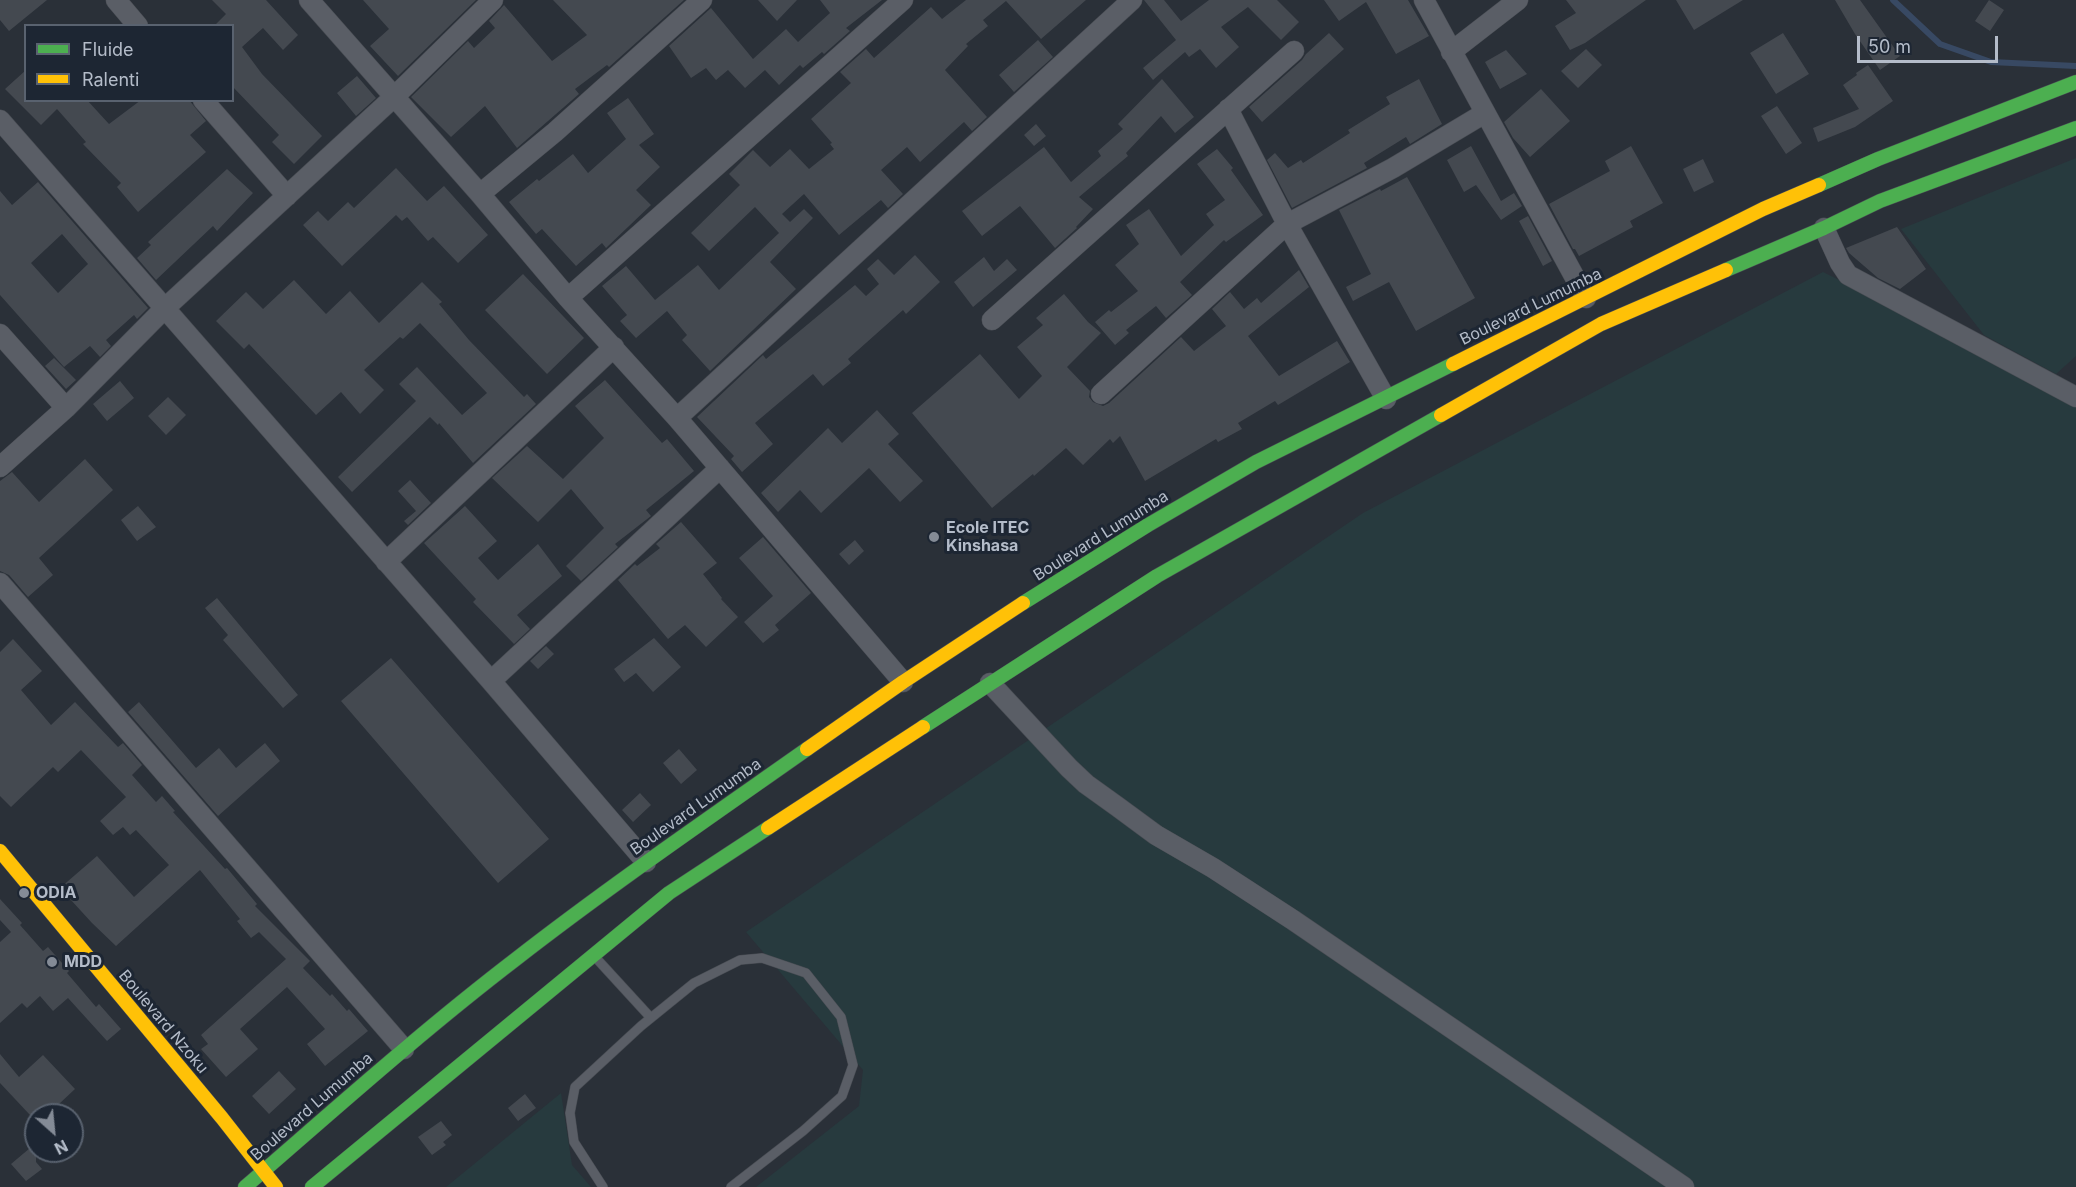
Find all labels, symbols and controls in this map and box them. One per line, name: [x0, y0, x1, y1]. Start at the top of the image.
legend: [24, 24, 234, 102]
scale bar: [1860, 24, 2001, 62]
text: 50 m: [1868, 36, 1911, 57]
text: Fluide: [82, 39, 134, 60]
text: Ralenti: [82, 69, 139, 90]
street label: Boulevard Lumumba: [1457, 264, 1605, 350]
street label: Boulevard Lumumba: [1030, 487, 1172, 585]
place label: Ecole ITEC Kinshasa: [946, 518, 1029, 556]
marker: Ecole ITEC Kinshasa: [927, 530, 941, 544]
street label: Boulevard Lumumba: [627, 755, 765, 859]
place label: ODIA: [36, 883, 76, 903]
marker: ODIA: [17, 886, 31, 900]
place label: MDD: [64, 952, 102, 972]
marker: MDD: [45, 955, 59, 969]
street label: Boulevard Nzoku: [114, 966, 212, 1078]
street label: Boulevard Lumumba: [247, 1049, 377, 1165]
north arrow: [24, 1103, 84, 1163]
text: N: [51, 1136, 71, 1159]

